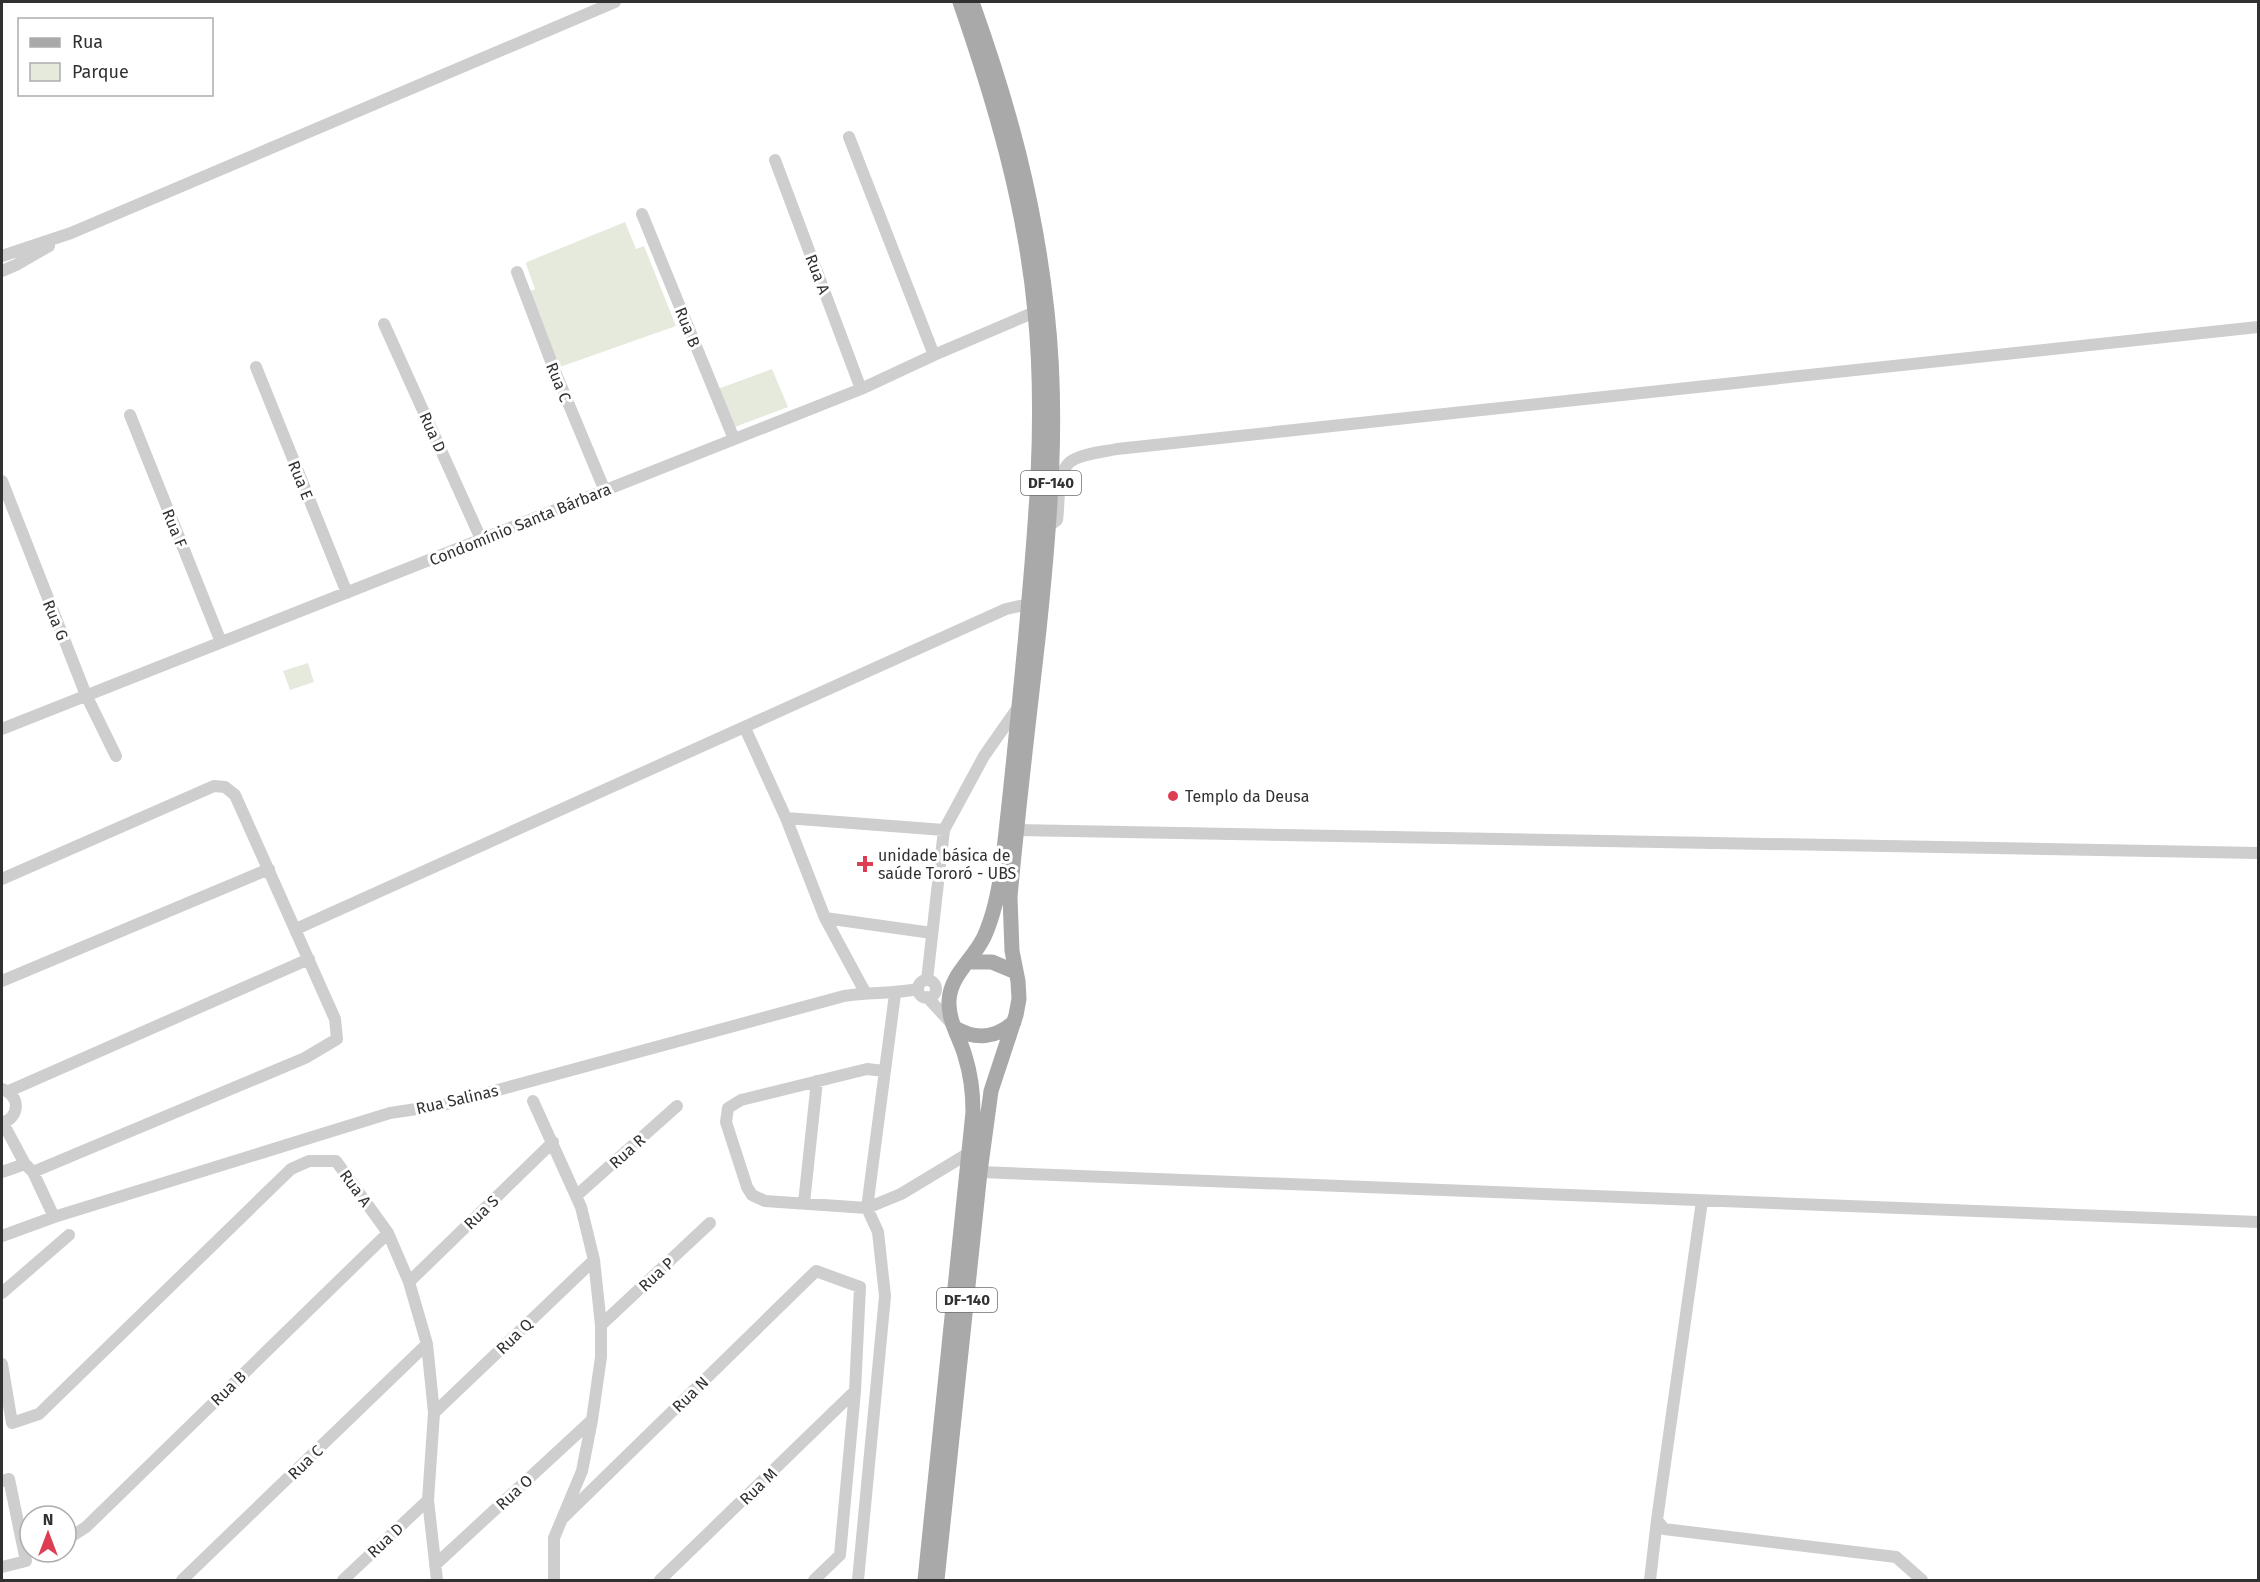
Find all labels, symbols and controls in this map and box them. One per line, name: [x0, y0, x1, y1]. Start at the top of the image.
legend: [18, 18, 213, 96]
text: Rua: [72, 31, 103, 53]
text: Parque: [72, 61, 129, 83]
street label: Rua A: [801, 252, 834, 298]
street label: Rua B: [671, 304, 704, 350]
street label: Rua C: [542, 360, 575, 405]
street label: Rua D: [415, 409, 450, 455]
street label: Rua E: [284, 458, 317, 503]
road number: DF-140: [1021, 471, 1081, 495]
street label: Condomínio Santa Bárbara: [427, 479, 614, 570]
street label: Rua F: [158, 506, 191, 550]
street label: Rua G: [39, 597, 72, 643]
place label: Templo da Deusa: [1185, 787, 1309, 806]
marker: Templo da Deusa: [1166, 789, 1180, 803]
place label: unidade básica de saúde Tororó - UBS: [878, 846, 1017, 883]
marker: unidade básica de saúde Tororó - UBS: [856, 855, 874, 873]
street label: Rua Salinas: [414, 1081, 500, 1118]
street label: Rua R: [606, 1130, 649, 1172]
street label: Rua A: [336, 1166, 376, 1211]
street label: Rua S: [460, 1191, 503, 1233]
street label: Rua P: [635, 1253, 678, 1295]
road number: DF-140: [937, 1288, 997, 1312]
street label: Rua Q: [492, 1315, 536, 1358]
street label: Rua B: [207, 1367, 250, 1410]
street label: Rua N: [668, 1373, 712, 1416]
street label: Rua C: [284, 1441, 327, 1483]
street label: Rua M: [736, 1464, 781, 1509]
street label: Rua O: [492, 1471, 537, 1514]
north arrow: [18, 1504, 78, 1564]
text: N: [43, 1510, 53, 1529]
street label: Rua D: [363, 1519, 407, 1562]

